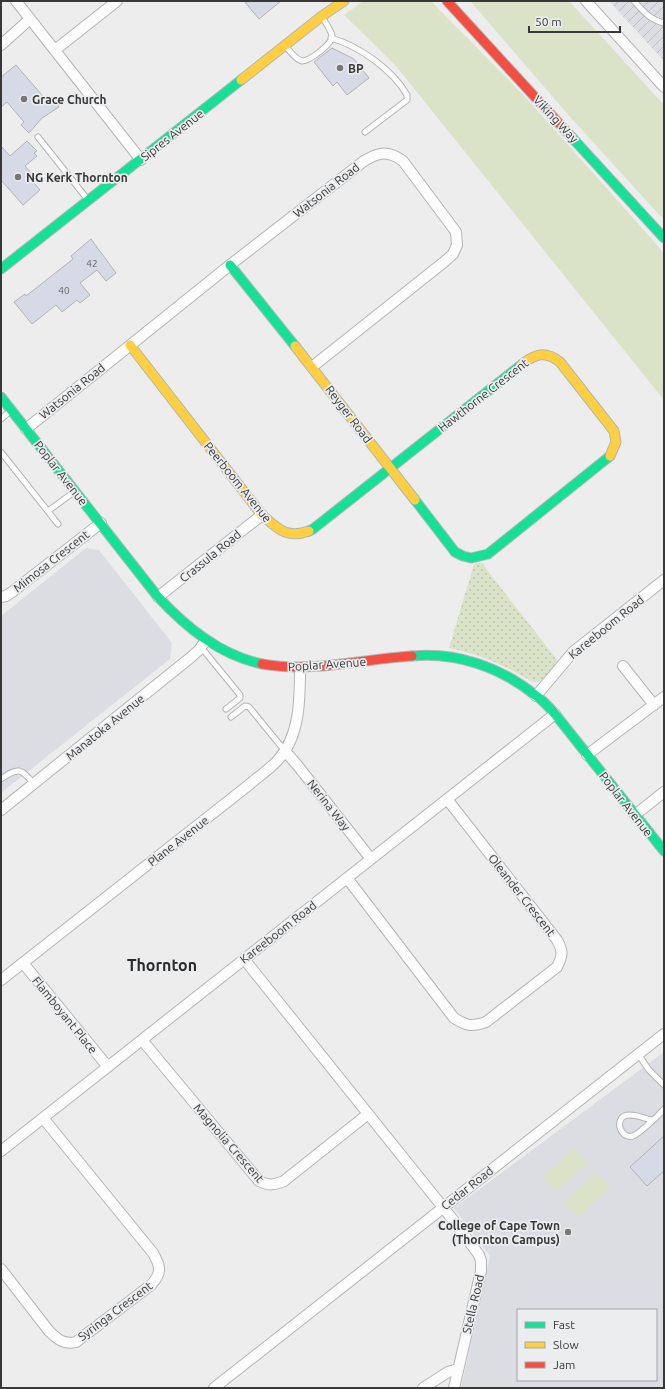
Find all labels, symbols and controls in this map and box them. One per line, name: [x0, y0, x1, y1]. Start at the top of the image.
scale bar: [529, 8, 620, 34]
text: 50 m: [535, 15, 562, 28]
place label: BP: [348, 62, 364, 75]
marker: BP: [335, 63, 345, 73]
place label: Grace Church: [32, 93, 107, 106]
street label: Viking Way: [531, 93, 581, 145]
marker: Grace Church: [19, 94, 29, 104]
street label: Sipres Avenue: [138, 107, 206, 163]
street label: Watsonia Road: [290, 160, 362, 220]
place label: NG Kerk Thornton: [26, 171, 128, 184]
marker: NG Kerk Thornton: [13, 172, 23, 182]
house number: 42: [86, 258, 98, 269]
house number: 40: [58, 285, 70, 296]
street label: Hawthorne Crescent: [435, 356, 531, 434]
street label: Watsonia Road: [37, 361, 107, 421]
street label: Reyger Road: [323, 383, 375, 445]
street label: Poplar Avenue: [32, 438, 90, 508]
street label: Peerboom Avenue: [202, 439, 274, 525]
street label: Mimosa Crescent: [11, 527, 92, 595]
street label: Crassula Road: [177, 527, 243, 585]
street label: Kareeboom Road: [566, 593, 646, 661]
street label: Poplar Avenue: [288, 655, 366, 673]
street label: Manatoka Avenue: [63, 692, 147, 762]
street label: Poplar Avenue: [597, 769, 655, 839]
street label: Nerina Way: [305, 777, 353, 833]
street label: Plane Avenue: [145, 813, 211, 869]
street label: Oleander Crescent: [486, 851, 558, 939]
street label: Kareeboom Road: [237, 898, 319, 966]
district label: Thornton: [127, 956, 197, 974]
street label: Flamboyant Place: [30, 974, 100, 1056]
street label: Magnolia Crescent: [191, 1101, 267, 1185]
street label: Cedar Road: [439, 1164, 495, 1212]
place label: College of Cape Town (Thornton Campus): [438, 1219, 560, 1247]
marker: College of Cape Town (Thornton Campus): [563, 1227, 573, 1237]
street label: Stella Road: [460, 1273, 486, 1335]
street label: Syringa Crescent: [75, 1279, 155, 1343]
legend: [517, 1309, 657, 1381]
text: Fast: [553, 1318, 575, 1331]
text: Slow: [553, 1338, 579, 1351]
text: Jam: [553, 1358, 575, 1371]

